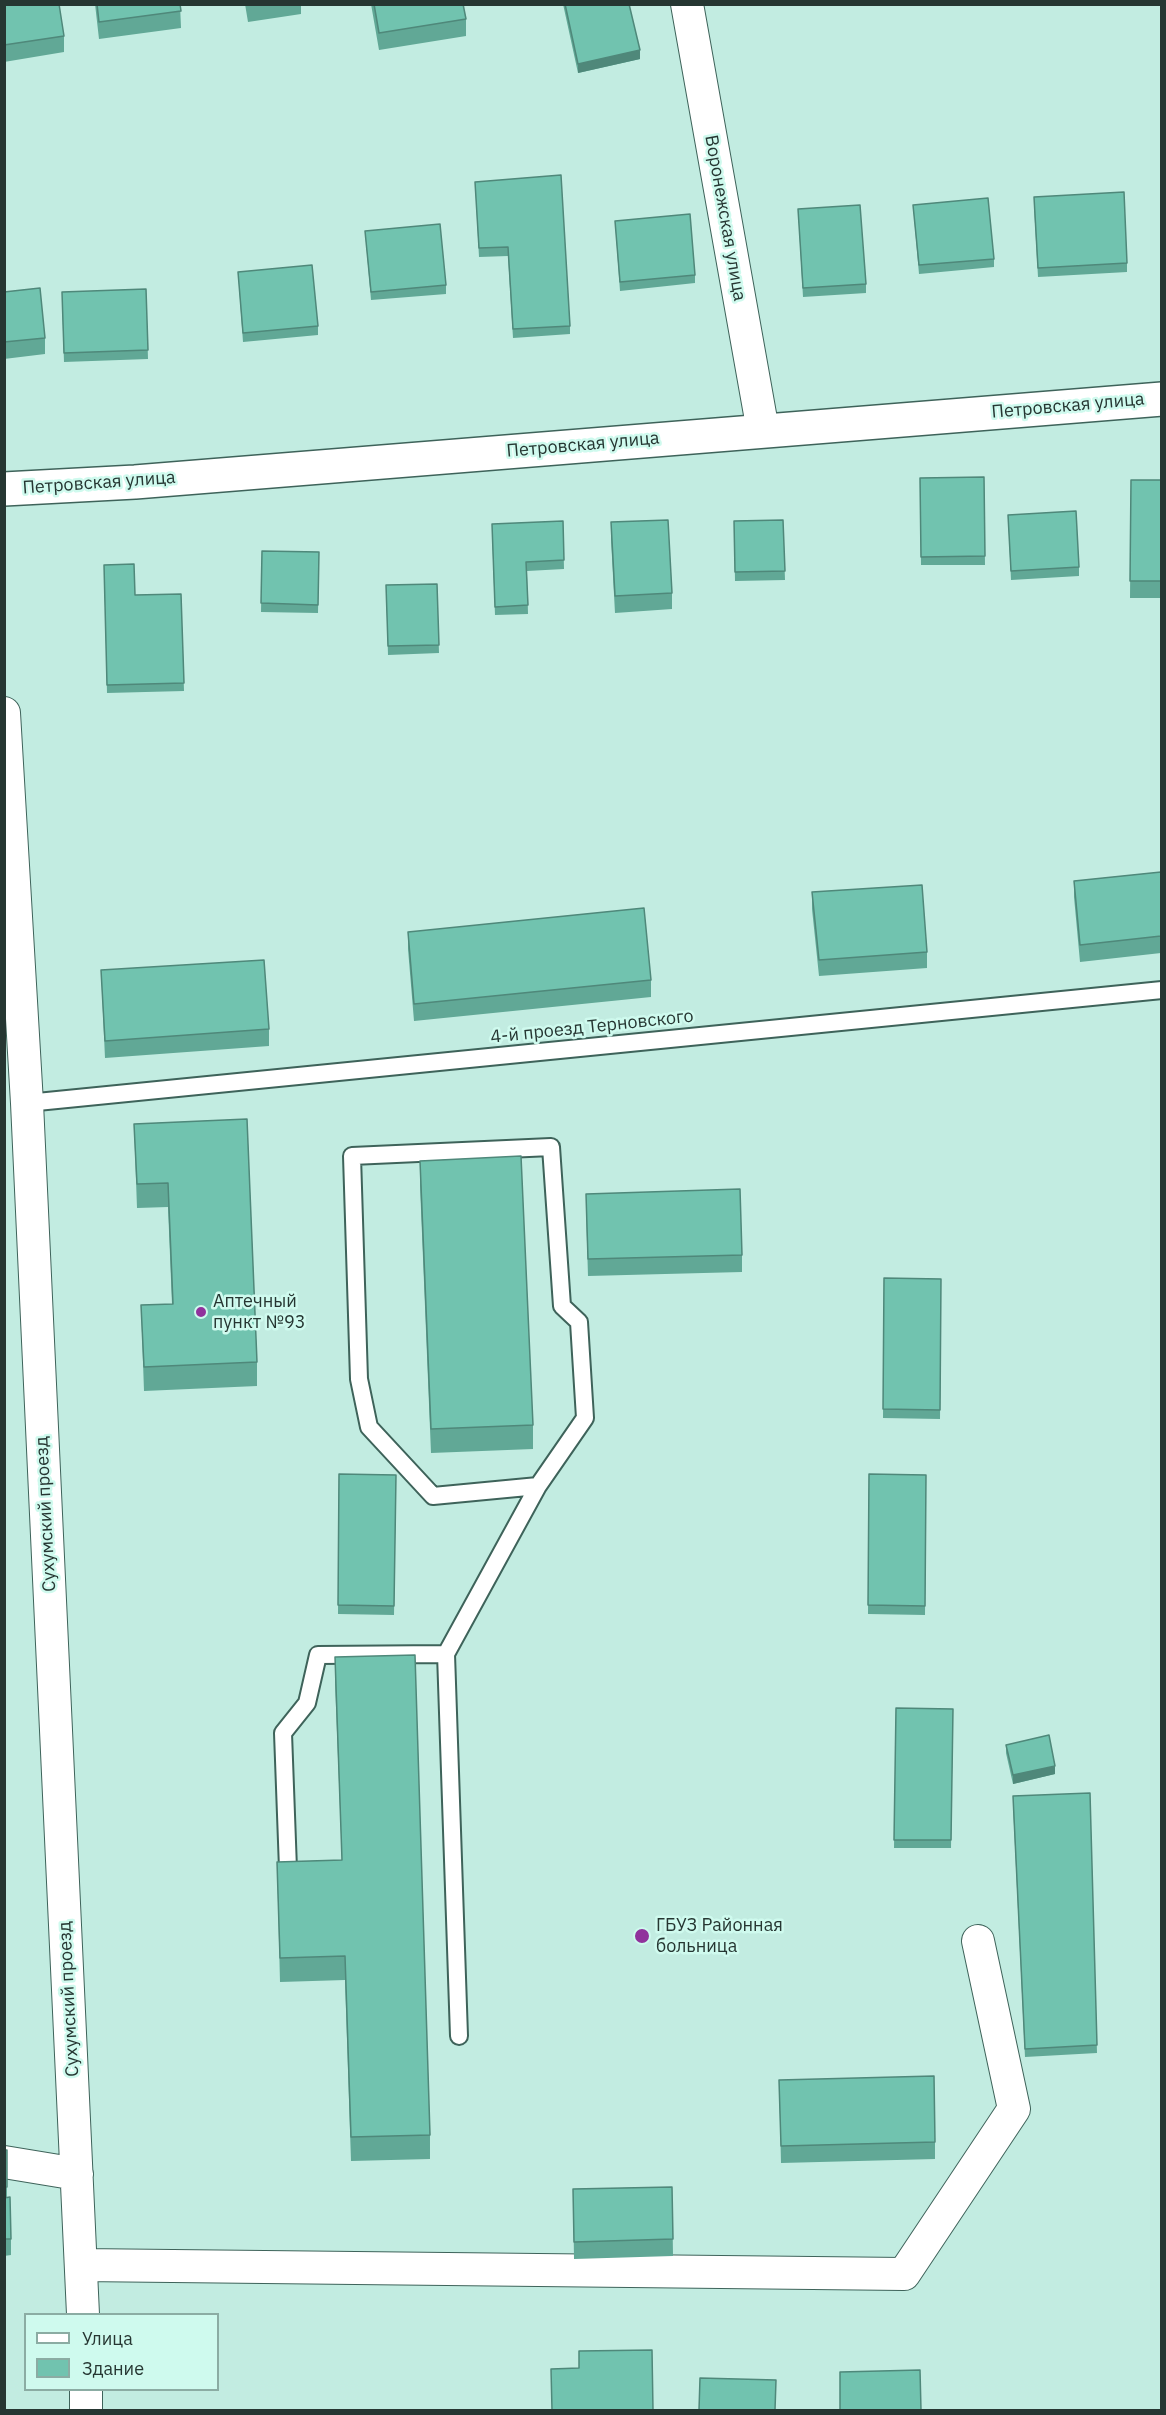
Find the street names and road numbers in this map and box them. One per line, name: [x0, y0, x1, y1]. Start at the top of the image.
street label: Воронежская улица: [700, 133, 750, 303]
street label: Петровская улица: [991, 389, 1145, 423]
street label: Петровская улица: [506, 428, 660, 462]
street label: Петровская улица: [22, 467, 176, 499]
street label: 4-й проезд Терновского: [489, 1006, 695, 1048]
street label: Сухумский проезд: [31, 1436, 61, 1592]
street label: Сухумский проезд: [54, 1921, 84, 2077]

